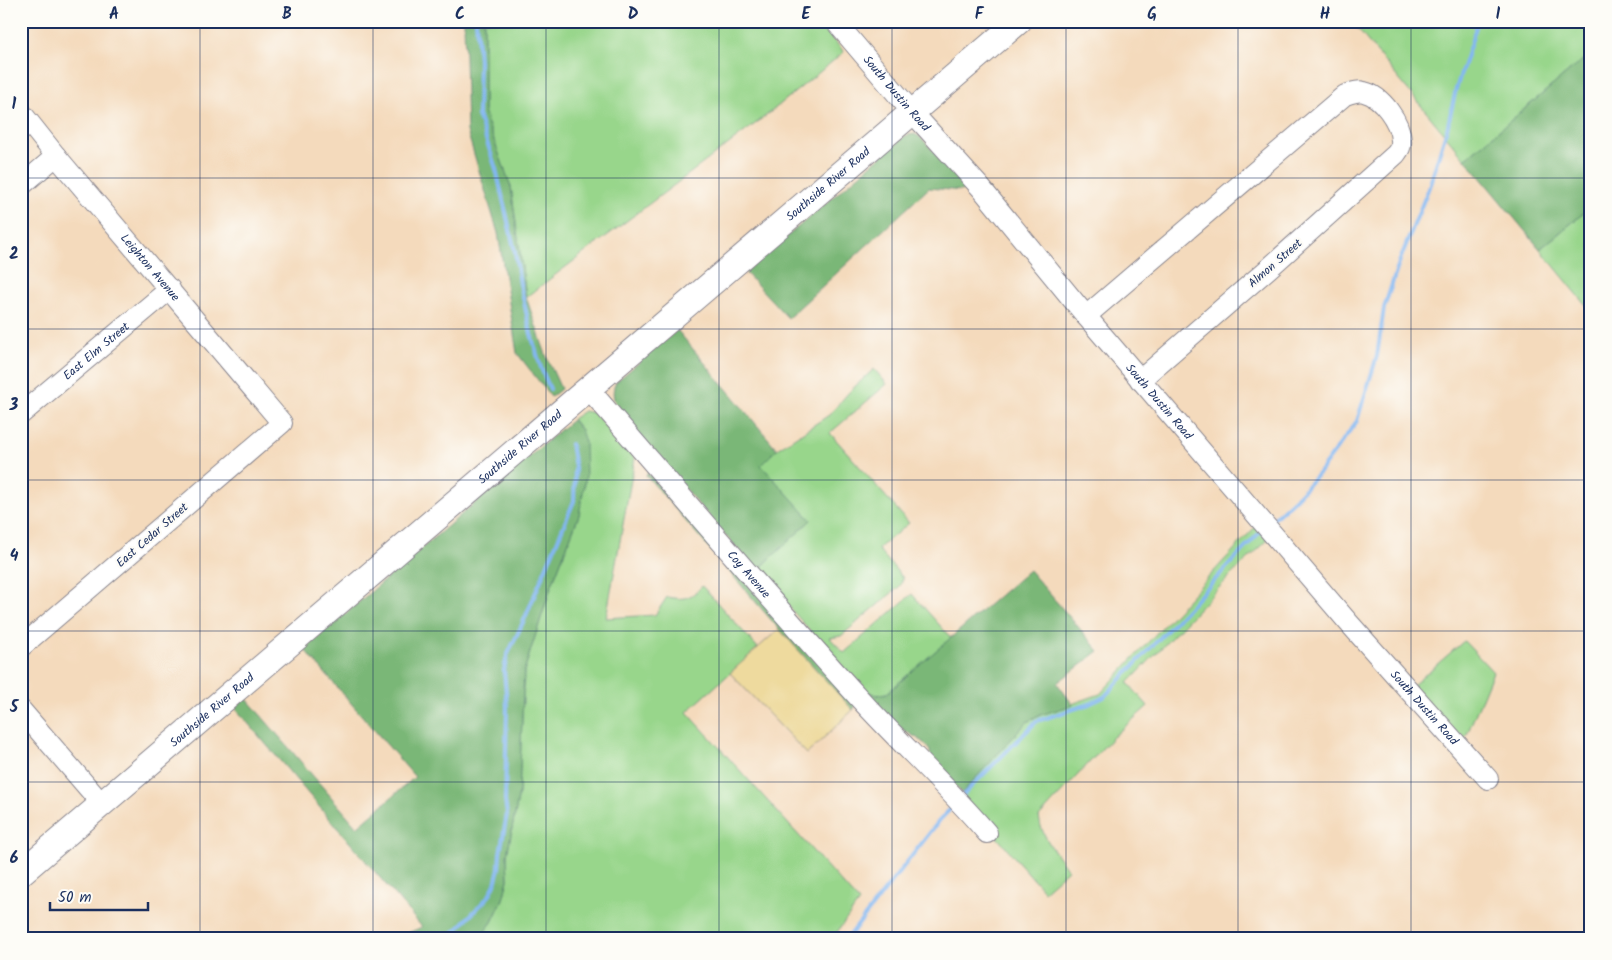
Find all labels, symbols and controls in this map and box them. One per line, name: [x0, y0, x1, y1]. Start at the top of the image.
text: A: [109, 2, 119, 27]
text: B: [282, 2, 292, 27]
text: C: [455, 2, 465, 27]
text: D: [628, 2, 639, 27]
text: E: [802, 2, 812, 27]
text: F: [975, 2, 985, 27]
text: G: [1147, 2, 1157, 27]
text: H: [1320, 2, 1330, 27]
text: I: [1496, 2, 1501, 27]
street label: South Dustin Road: [858, 51, 935, 137]
text: 1: [12, 92, 17, 117]
street label: Southside River Road: [782, 142, 876, 226]
street label: Leighton Avenue: [116, 230, 184, 306]
street label: Almon Street: [1244, 234, 1307, 292]
text: 2: [9, 242, 19, 267]
street label: East Elm Street: [59, 318, 134, 385]
street label: South Dustin Road: [1121, 360, 1198, 445]
text: 3: [9, 393, 19, 418]
street label: Southside River Road: [474, 405, 568, 489]
street label: East Cedar Street: [112, 498, 193, 572]
text: 4: [10, 544, 19, 569]
street label: Coy Avenue: [722, 546, 775, 603]
street label: South Dustin Road: [1385, 666, 1463, 750]
street label: Southside River Road: [166, 668, 260, 752]
text: 5: [9, 695, 20, 720]
text: 6: [10, 846, 19, 871]
scale bar: [50, 880, 148, 912]
text: 50 m: [58, 886, 92, 910]

